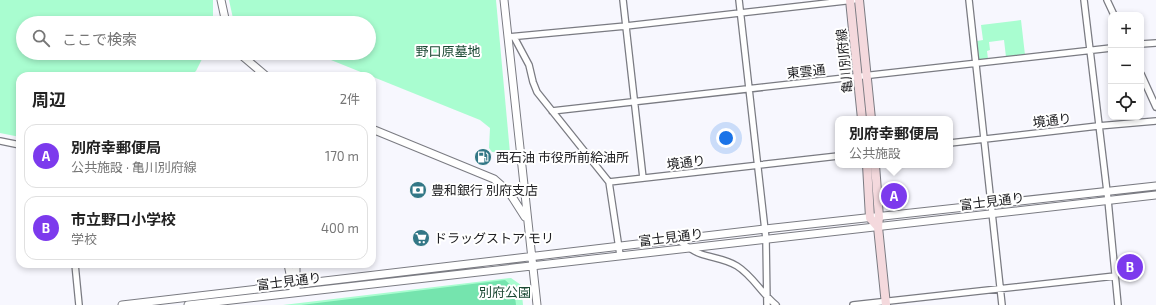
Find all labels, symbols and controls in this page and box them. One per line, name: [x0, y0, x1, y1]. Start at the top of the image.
map controls: [1108, 12, 1144, 120]
button: +: [1108, 12, 1144, 48]
search box: [16, 16, 376, 60]
icon: search: [30, 27, 52, 49]
street label: 亀川別府線: [833, 28, 855, 94]
text: ここで検索: [62, 30, 137, 48]
park label: 野口原墓地: [415, 43, 481, 59]
button: −: [1108, 48, 1144, 84]
street label: 東雲通: [786, 61, 826, 81]
button: locate: [1108, 84, 1144, 120]
text: 周辺: [32, 89, 66, 109]
text: 2件: [340, 91, 360, 107]
street label: 境通り: [1032, 110, 1072, 130]
popup: [835, 116, 953, 168]
text: 別府幸郵便局: [849, 124, 939, 142]
your location: [716, 128, 736, 148]
text: 別府幸郵便局: [71, 138, 161, 156]
text: 公共施設: [849, 145, 901, 161]
fuel station icon: 西石油 市役所前給油所: [473, 147, 493, 167]
text: A: [42, 148, 50, 164]
text: 170 m: [325, 148, 359, 164]
place label: 西石油 市役所前給油所: [496, 149, 629, 165]
street label: 境通り: [666, 152, 706, 172]
text: 公共施設 · 亀川別府線: [71, 159, 197, 175]
bank icon: 豊和銀行 別府支店: [408, 180, 428, 200]
pin: A: [881, 181, 907, 211]
place label: 豊和銀行 別府支店: [431, 182, 538, 198]
street label: 富士見通り: [959, 189, 1025, 213]
text: 市立野口小学校: [71, 210, 176, 228]
text: B: [42, 220, 50, 236]
text: 400 m: [321, 220, 359, 236]
street label: 富士見通り: [638, 225, 704, 249]
supermarket icon: ドラッグストア モリ: [411, 228, 431, 248]
place label: ドラッグストア モリ: [434, 230, 554, 246]
text: 学校: [71, 231, 97, 247]
pin: B: [1117, 252, 1143, 282]
street label: 富士見通り: [256, 269, 322, 293]
park label: 別府公園: [479, 284, 531, 300]

